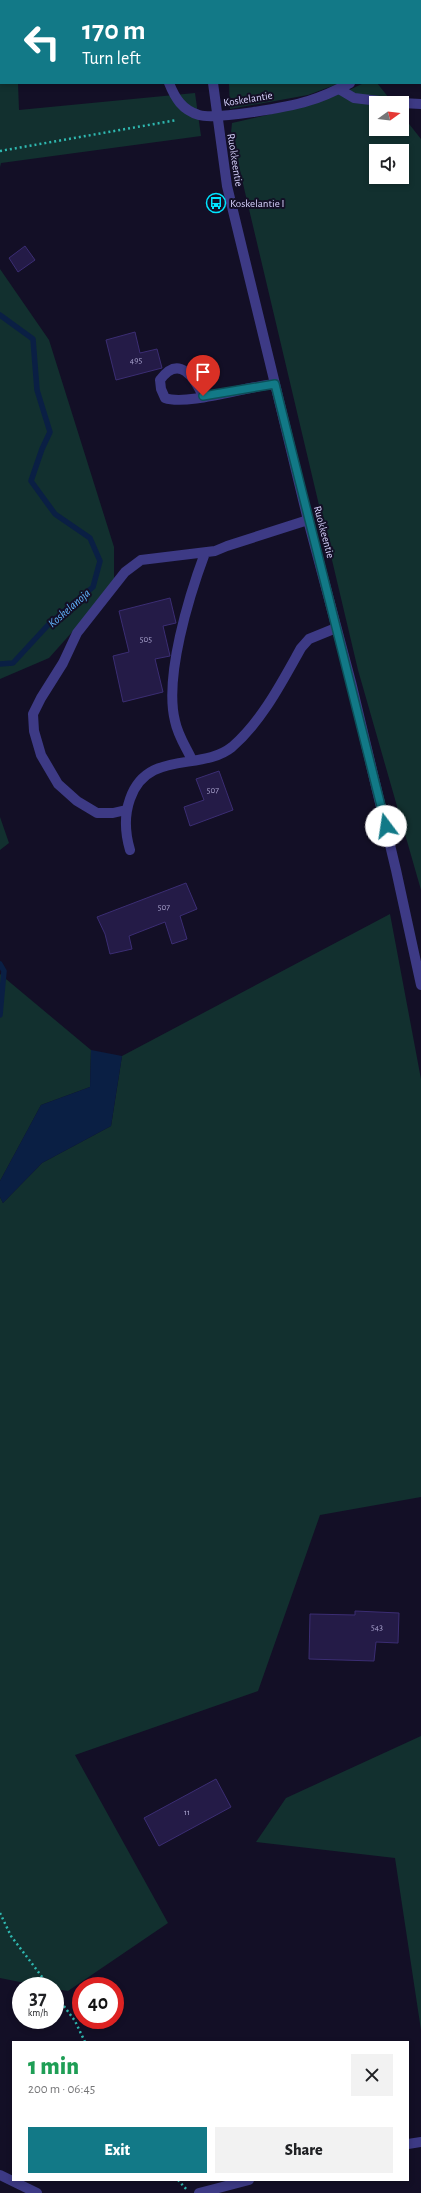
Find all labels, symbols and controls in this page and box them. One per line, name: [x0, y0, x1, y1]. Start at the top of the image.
icon: left: [16, 16, 68, 68]
text: 170 m: [82, 17, 146, 45]
text: Turn left: [82, 50, 141, 68]
street label: Koskelantie: [223, 90, 273, 108]
north arrow: [369, 96, 409, 136]
map controls: [369, 96, 409, 184]
street label: Ruokkeentie: [225, 133, 245, 187]
button: sound: [369, 144, 409, 184]
bus stop icon: Koskelantie I: [205, 192, 227, 214]
place label: Koskelantie I: [230, 198, 285, 209]
pin: [186, 355, 220, 396]
house number: 495: [130, 356, 142, 365]
icon: arrive: [192, 361, 214, 383]
street label: Ruokkeentie: [312, 505, 336, 559]
water label: Koskelanoja: [46, 587, 93, 630]
house number: 505: [140, 635, 152, 644]
house number: 507: [207, 786, 219, 795]
position arrow: [365, 805, 407, 847]
house number: 507: [158, 903, 170, 912]
house number: 543: [371, 1623, 383, 1632]
house number: 11: [184, 1808, 190, 1817]
speed limit sign: 40: [72, 1977, 124, 2029]
text: 37: [29, 1988, 47, 2008]
text: km/h: [28, 2008, 48, 2018]
button: close: [351, 2054, 393, 2096]
text: 1 min: [28, 2055, 79, 2079]
text: 200 m · 06:45: [28, 2083, 95, 2096]
button: Exit: [28, 2127, 207, 2173]
button: Share: [215, 2127, 393, 2173]

